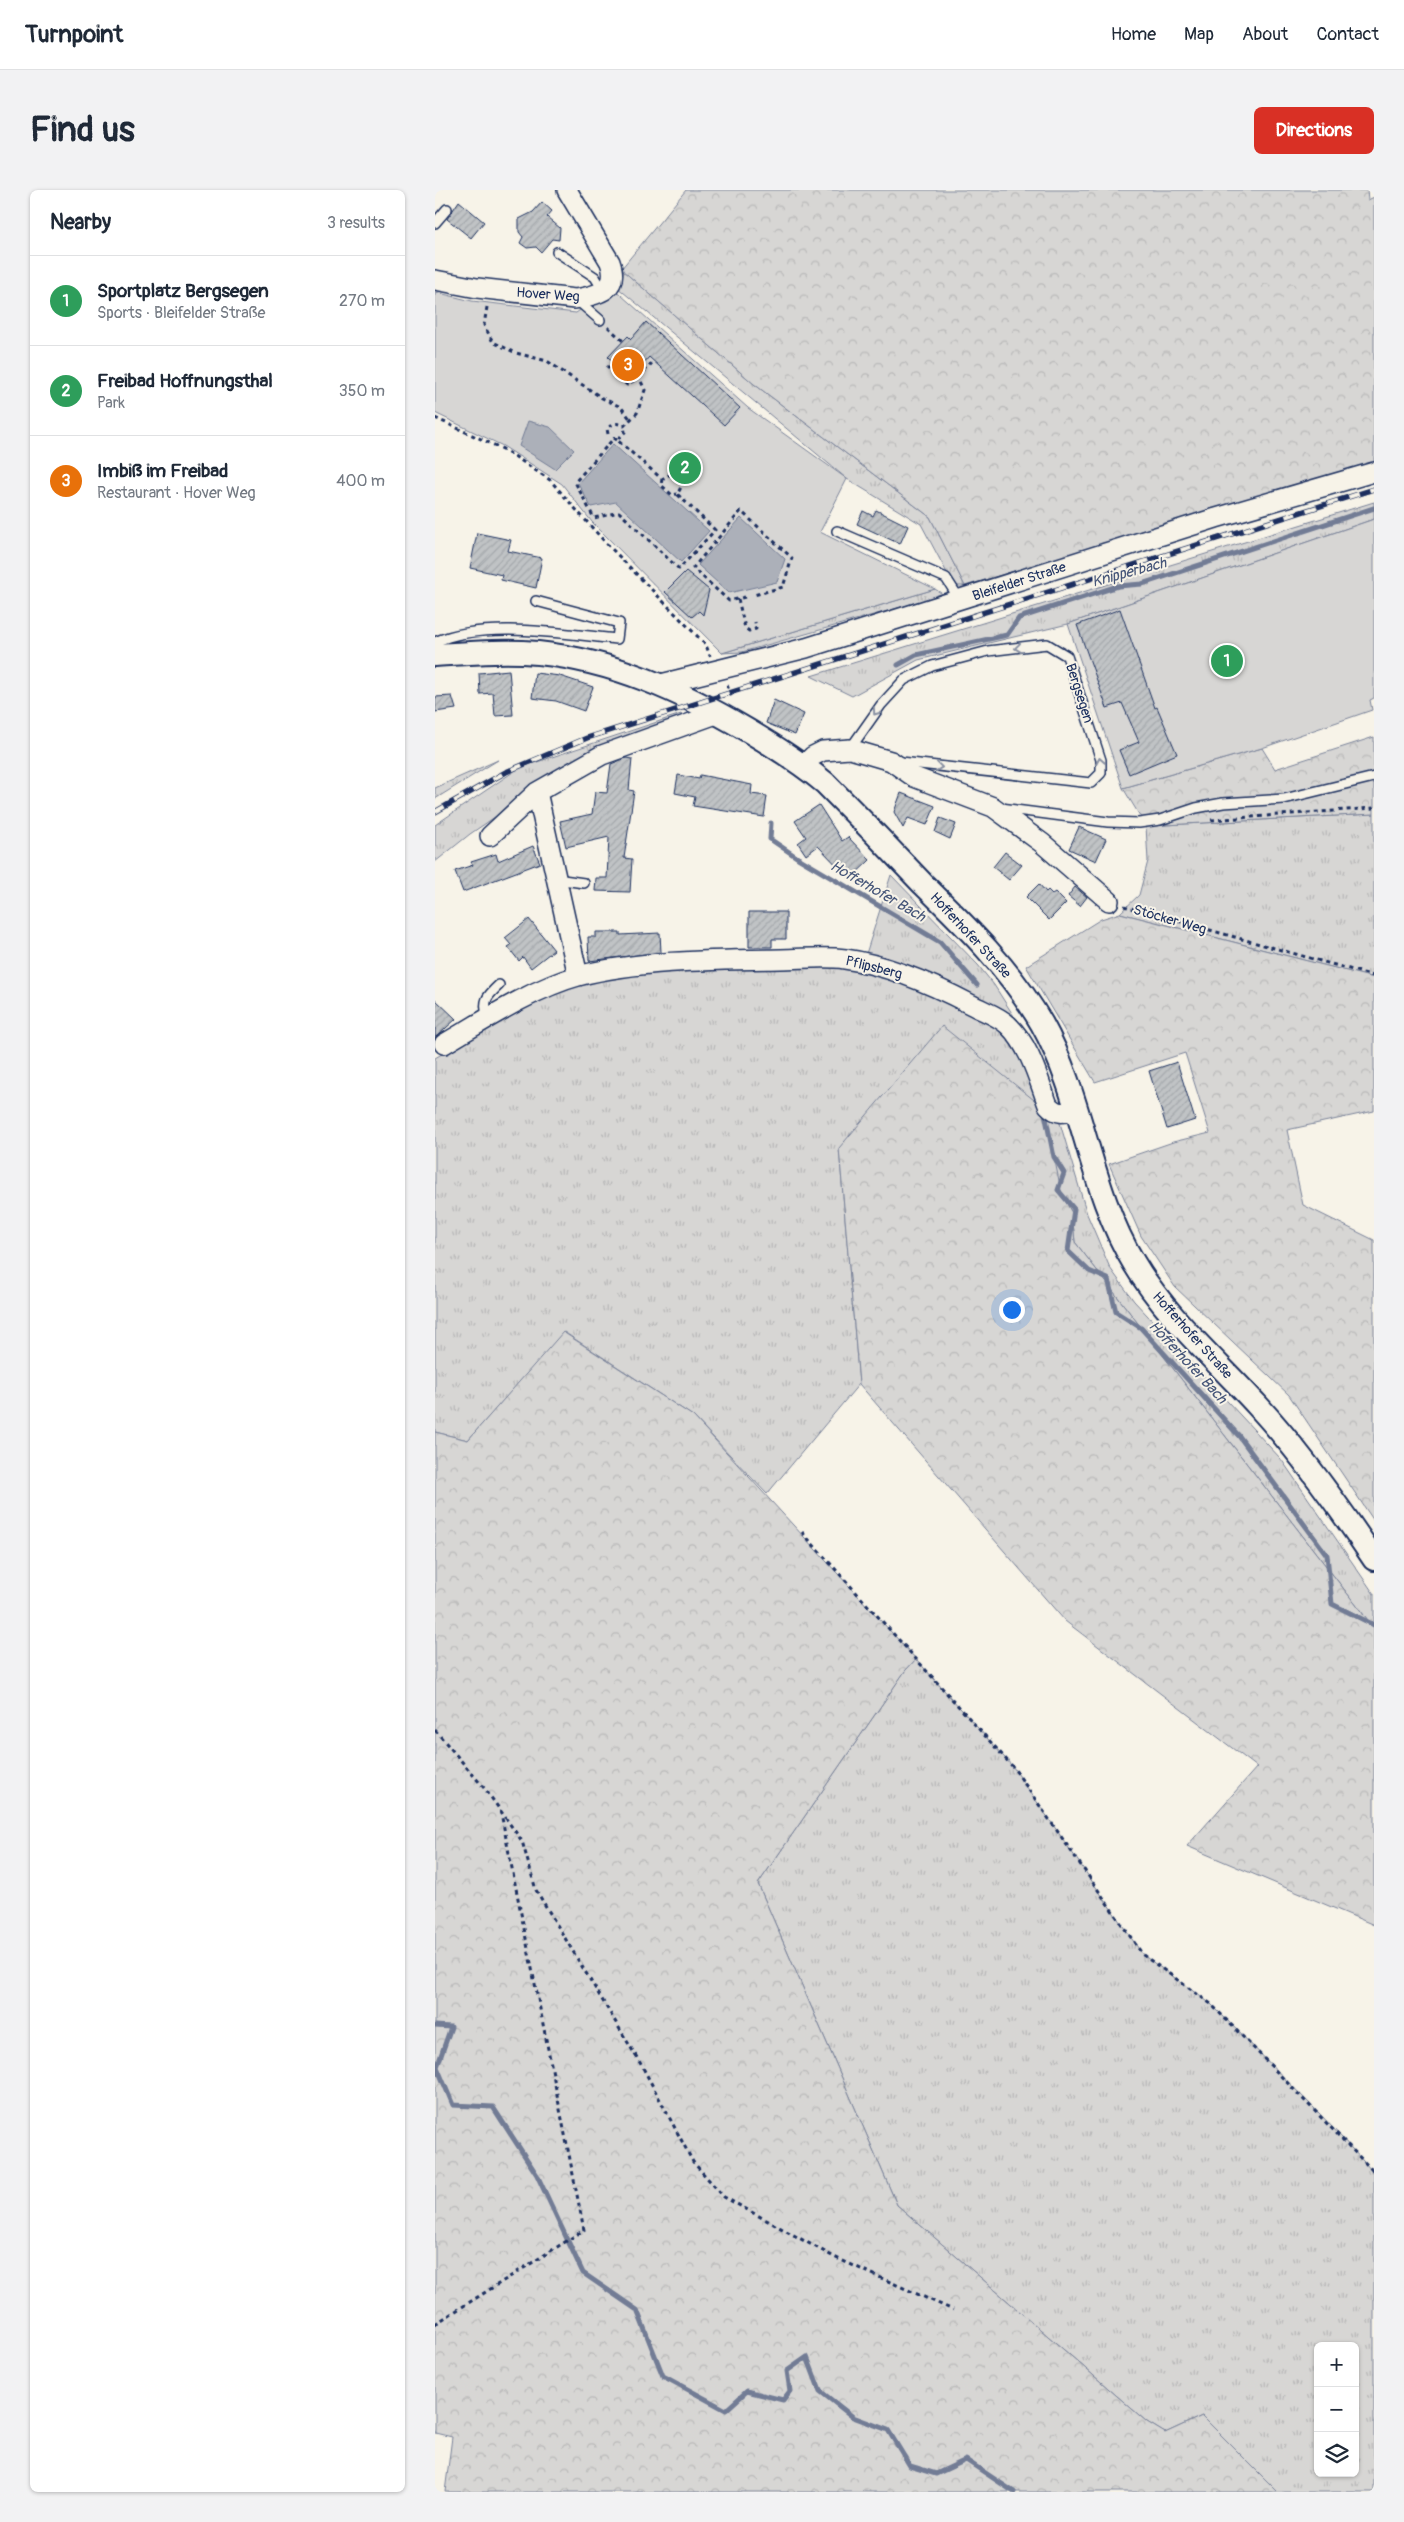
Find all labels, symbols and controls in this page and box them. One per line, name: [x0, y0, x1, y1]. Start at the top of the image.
text: Turnpoint: [25, 20, 123, 49]
text: Home: [1111, 23, 1156, 46]
text: Map: [1184, 23, 1214, 46]
text: About: [1242, 23, 1288, 46]
text: Contact: [1316, 23, 1379, 46]
button: Directions: [1254, 107, 1374, 154]
text: Find us: [30, 108, 135, 152]
text: Nearby: [50, 209, 111, 236]
text: 3 results: [327, 213, 385, 233]
text: Sportplatz Bergsegen: [97, 279, 269, 303]
street label: Hover Weg: [516, 284, 580, 305]
text: 1: [63, 291, 69, 311]
text: 270 m: [339, 291, 385, 311]
text: Sports · Bleifelder Straße: [97, 303, 265, 323]
pin: 3: [612, 346, 644, 384]
text: Freibad Hoffnungsthal: [97, 369, 273, 393]
text: 2: [62, 381, 70, 401]
text: 350 m: [339, 381, 385, 401]
text: Park: [97, 393, 125, 413]
pin: 2: [669, 449, 701, 487]
text: Imbiß im Freibad: [97, 459, 228, 483]
text: 3: [62, 471, 70, 491]
text: 400 m: [336, 471, 385, 491]
text: Restaurant · Hover Weg: [97, 483, 256, 503]
water label: Knipperbach: [1090, 553, 1169, 592]
street label: Bleifelder Straße: [970, 558, 1068, 605]
one-way arrow: [1014, 642, 1022, 653]
pin: 1: [1211, 642, 1243, 680]
street label: Bergsegen: [1062, 661, 1097, 725]
one-way arrow: [873, 706, 881, 715]
one-way arrow: [1095, 756, 1105, 765]
one-way arrow: [935, 761, 943, 772]
water label: Hofferhofer Bach: [827, 857, 929, 927]
street label: Hofferhofer Straße: [927, 889, 1015, 982]
street label: Stöcker Weg: [1131, 901, 1208, 938]
street label: Pflipsberg: [844, 952, 904, 983]
street label: Hofferhofer Straße: [1149, 1288, 1236, 1382]
your location: [999, 1297, 1025, 1323]
water label: Hofferhofer Bach: [1144, 1317, 1232, 1408]
map controls: [1314, 2342, 1359, 2477]
button: +: [1314, 2342, 1359, 2387]
button: −: [1314, 2387, 1359, 2432]
button: layers: [1314, 2432, 1359, 2477]

